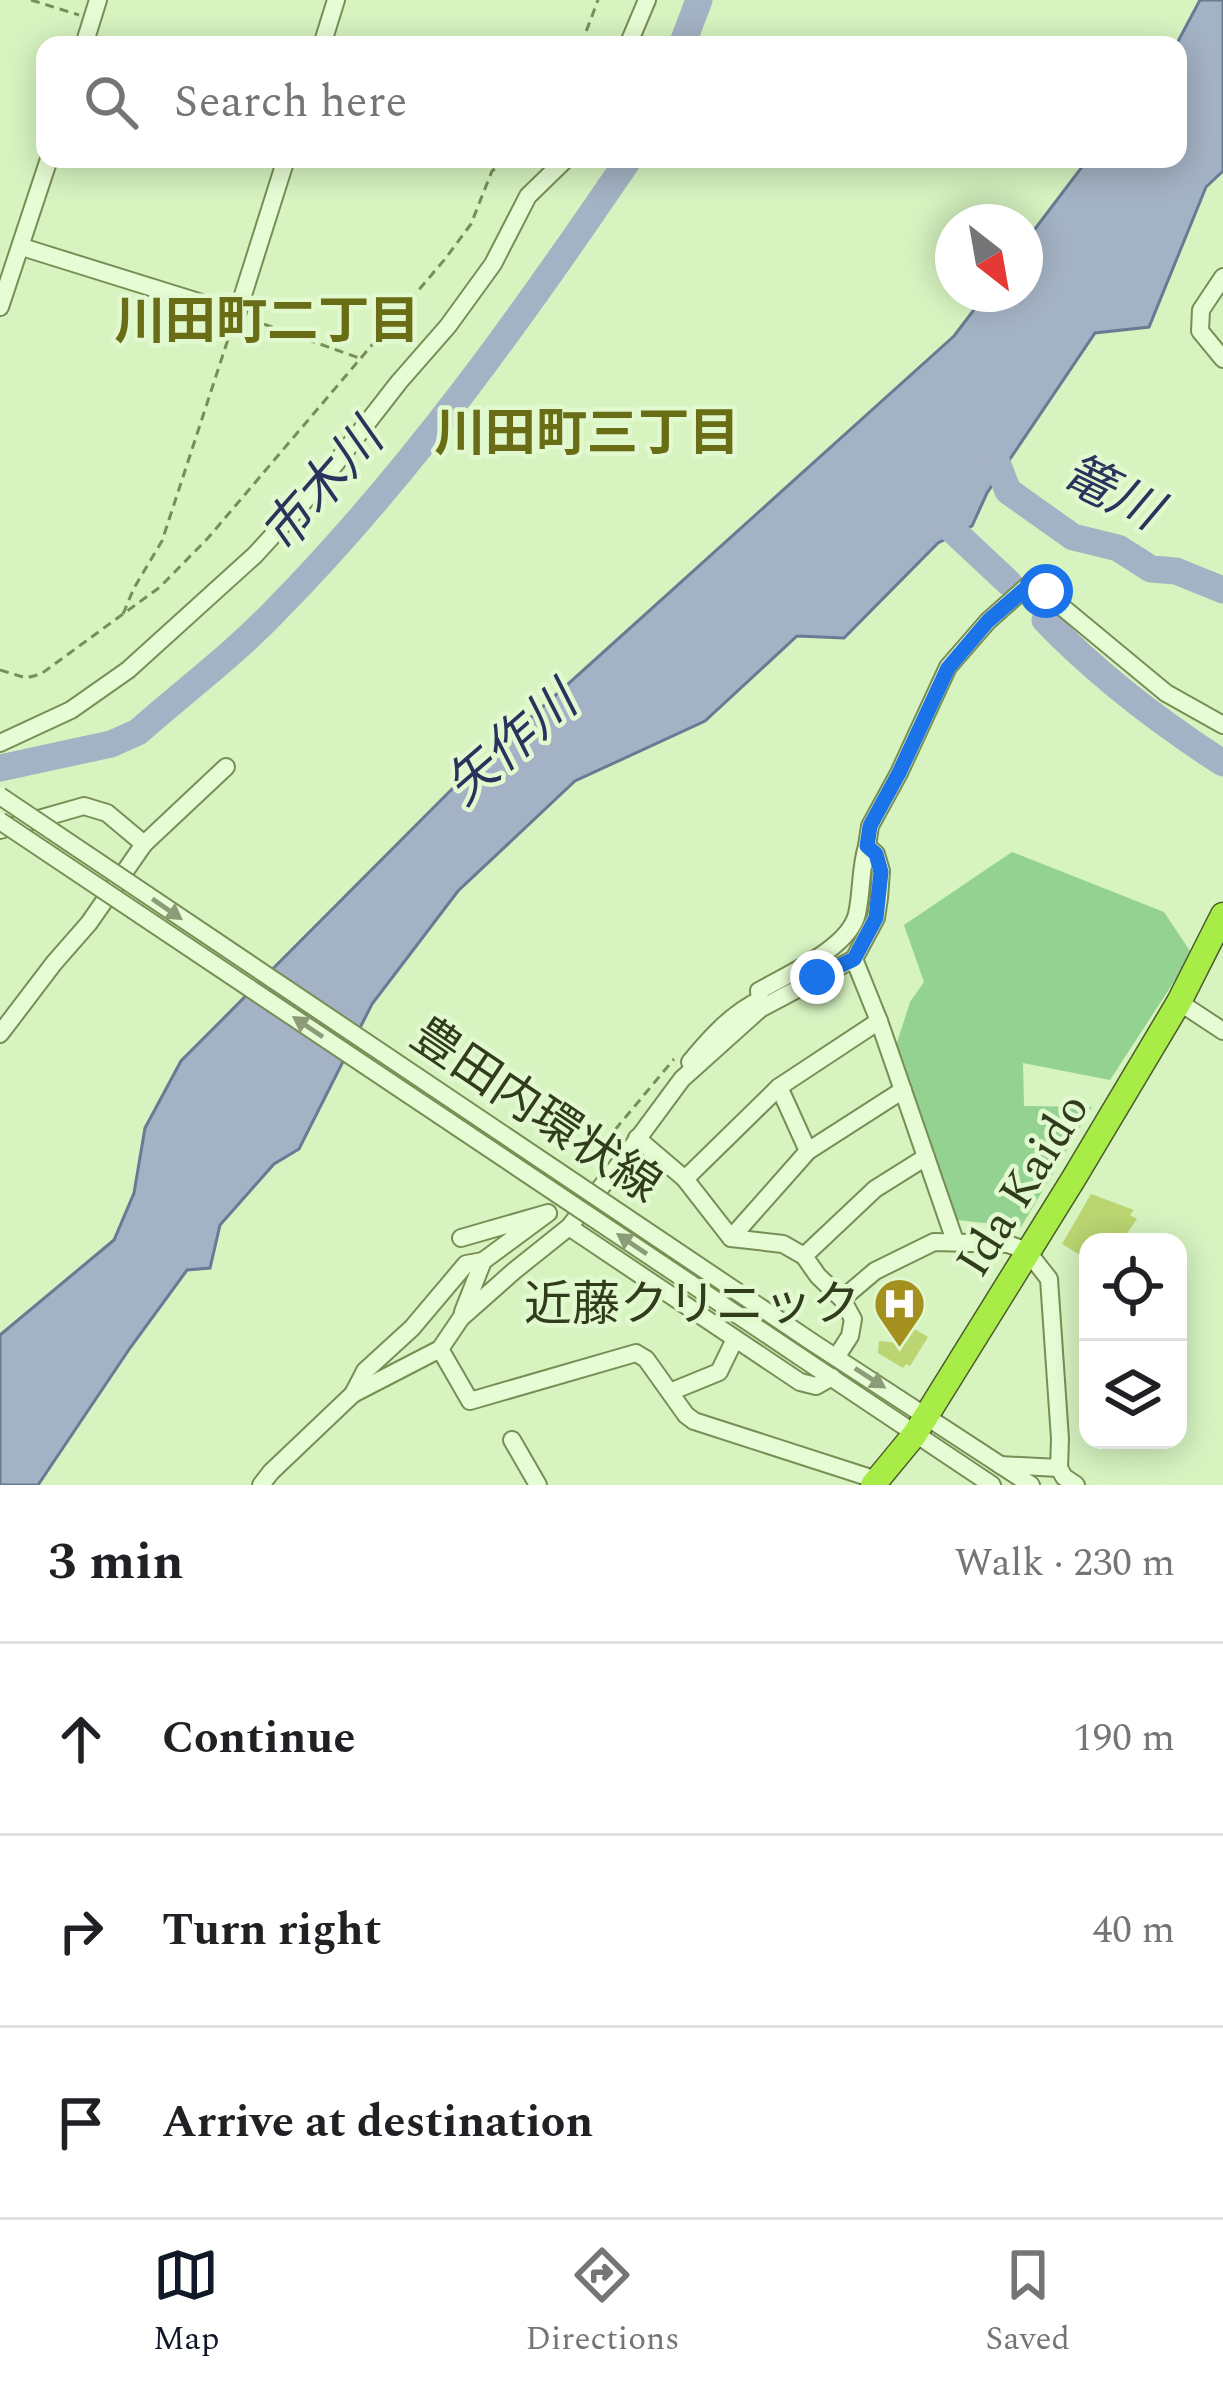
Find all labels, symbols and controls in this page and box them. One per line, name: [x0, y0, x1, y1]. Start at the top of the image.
search box: [36, 36, 1187, 168]
text: Search here: [174, 68, 407, 137]
icon: search: [78, 69, 144, 135]
north arrow: [935, 204, 1043, 312]
district label: 川田町二丁目: [114, 284, 420, 362]
district label: 川田町三丁目: [434, 396, 740, 474]
water label: 市木川: [244, 401, 406, 571]
water label: 篭川: [1048, 436, 1178, 553]
route start: [1019, 564, 1073, 618]
water label: 矢作川: [429, 662, 599, 825]
one-way arrow: [150, 897, 183, 920]
route end: [790, 950, 844, 1004]
street label: 豊田内環状線: [396, 1000, 675, 1222]
one-way arrow: [291, 1017, 324, 1039]
street label: Ida Kaido: [938, 1079, 1109, 1292]
map controls: [1079, 1233, 1187, 1449]
button: locate: [1079, 1233, 1187, 1341]
one-way arrow: [615, 1234, 648, 1256]
place label: 近藤クリニック: [524, 1269, 860, 1342]
hospital icon: 近藤クリニック: [871, 1275, 927, 1349]
button: layers: [1079, 1341, 1187, 1449]
one-way arrow: [853, 1366, 886, 1388]
text: 3 min: [48, 1524, 184, 1602]
text: Walk · 230 m: [954, 1534, 1175, 1593]
text: Continue: [162, 1704, 355, 1773]
icon: ahead: [48, 1706, 114, 1772]
text: 190 m: [1073, 1709, 1175, 1768]
text: Turn right: [162, 1896, 381, 1965]
icon: right: [48, 1898, 114, 1964]
text: 40 m: [1093, 1901, 1175, 1960]
text: Arrive at destination: [162, 2088, 593, 2157]
icon: arrive: [48, 2090, 114, 2156]
tab: Map: [153, 2242, 219, 2364]
tab: Directions: [525, 2242, 679, 2364]
tab: Saved: [985, 2242, 1070, 2364]

